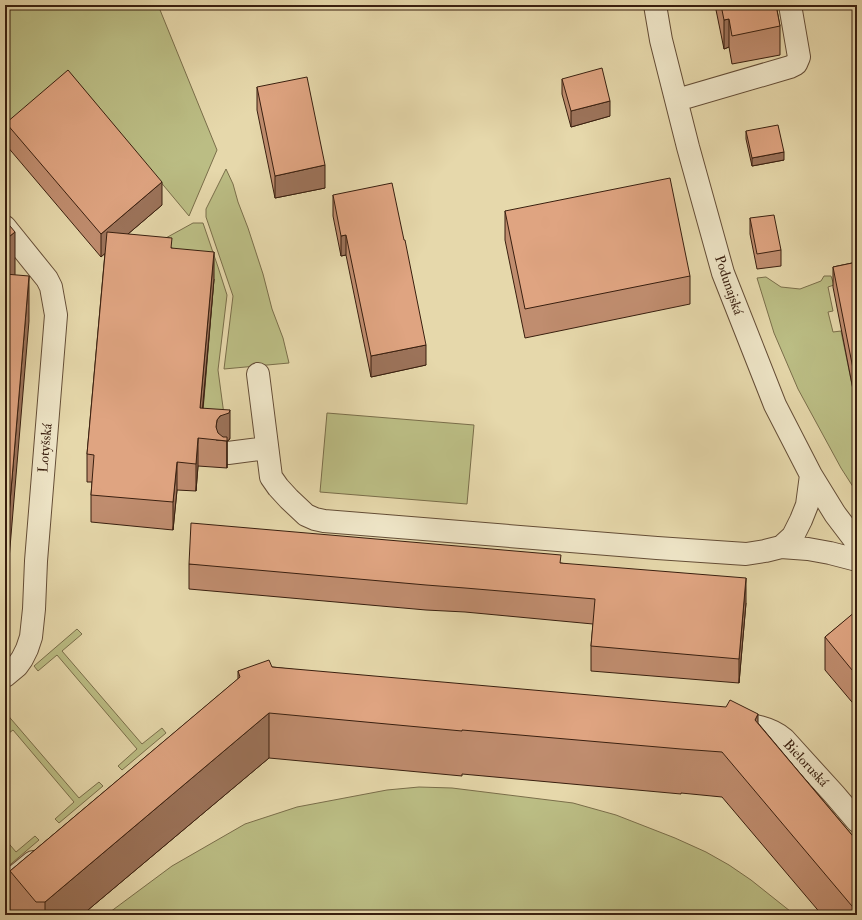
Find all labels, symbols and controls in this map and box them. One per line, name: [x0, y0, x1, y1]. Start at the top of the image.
street label: Podunajská: [711, 253, 747, 317]
street label: Lotyšská: [34, 422, 57, 474]
street label: Bieloruská: [780, 736, 832, 790]

